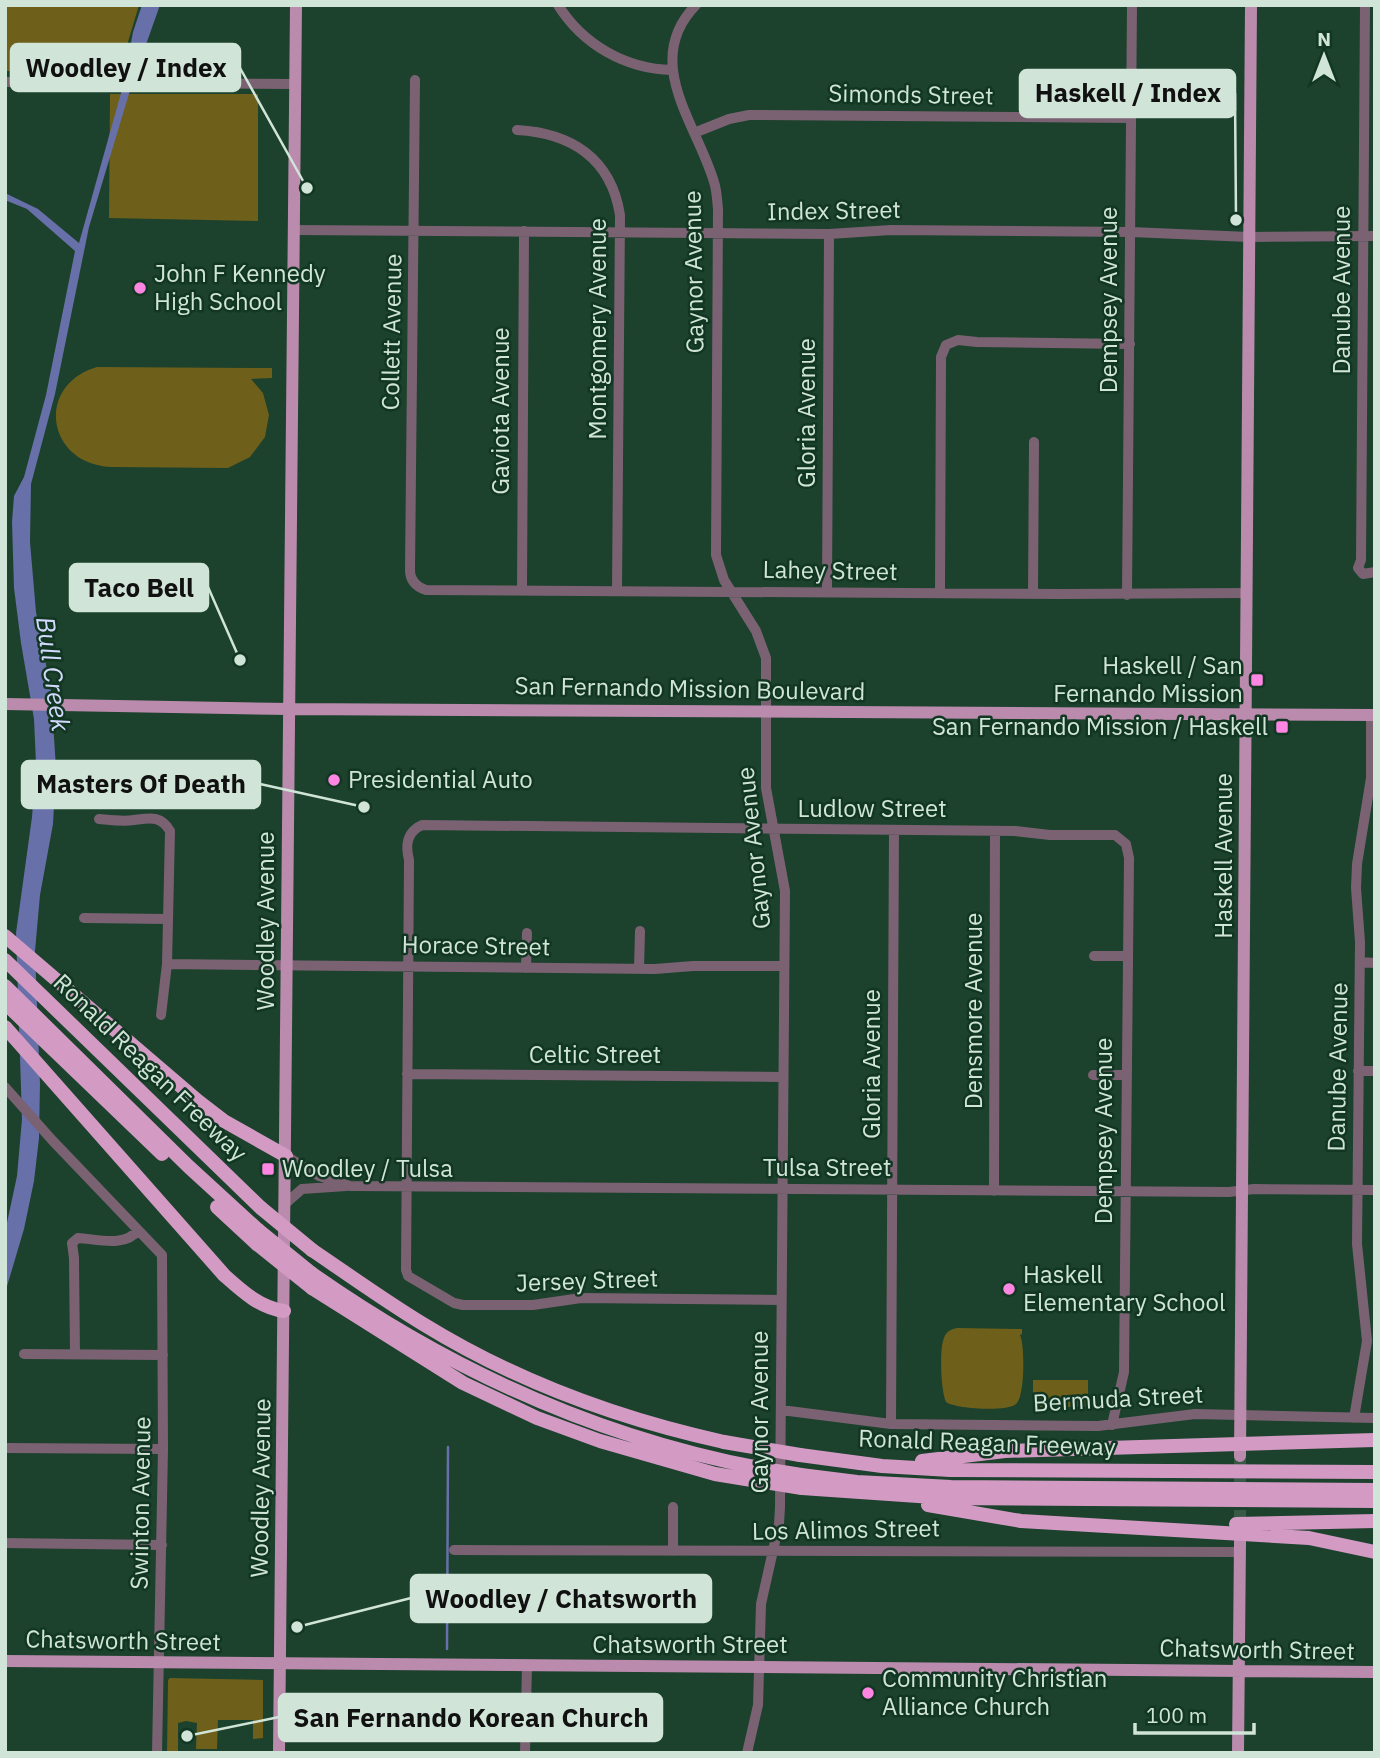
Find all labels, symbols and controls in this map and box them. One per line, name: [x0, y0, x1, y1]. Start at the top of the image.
north arrow: [1289, 21, 1359, 91]
text: N: [1317, 27, 1331, 51]
callout: Woodley / Index: [11, 44, 240, 91]
text: Woodley / Index: [25, 50, 227, 84]
callout: Haskell / Index: [1020, 70, 1235, 117]
text: Haskell / Index: [1035, 75, 1222, 109]
street label: Simonds Street: [828, 77, 994, 111]
street label: Gaynor Avenue: [676, 190, 710, 354]
street label: Index Street: [767, 193, 901, 227]
street label: Danube Avenue: [1325, 205, 1357, 375]
street label: Dempsey Avenue: [1092, 207, 1124, 393]
street label: Montgomery Avenue: [581, 218, 613, 440]
street label: Collett Avenue: [374, 253, 408, 411]
place label: John F Kennedy High School: [154, 257, 326, 317]
marker: John F Kennedy High School: [132, 280, 148, 296]
street label: Gaviota Avenue: [484, 327, 516, 495]
street label: Gloria Avenue: [790, 338, 822, 488]
street label: Lahey Street: [762, 553, 898, 587]
callout: Taco Bell: [70, 564, 208, 611]
text: Taco Bell: [84, 570, 194, 604]
water label: Bull Creek: [29, 614, 79, 734]
place label: Haskell / San Fernando Mission: [1053, 649, 1243, 709]
street label: San Fernando Mission Boulevard: [514, 669, 866, 707]
marker: Haskell / San Fernando Mission: [1249, 672, 1265, 688]
place label: San Fernando Mission / Haskell: [932, 710, 1268, 742]
marker: San Fernando Mission / Haskell: [1274, 719, 1290, 735]
callout: Masters Of Death: [22, 761, 260, 808]
place label: Presidential Auto: [348, 763, 533, 795]
street label: Gaynor Avenue: [729, 765, 777, 931]
text: Masters Of Death: [36, 766, 246, 800]
marker: Presidential Auto: [326, 772, 342, 788]
street label: Haskell Avenue: [1207, 773, 1239, 939]
street label: Ludlow Street: [797, 792, 947, 824]
street label: Woodley Avenue: [249, 831, 281, 1011]
street label: Densmore Avenue: [957, 913, 989, 1109]
street label: Horace Street: [401, 928, 551, 962]
street label: Ronald Reagan Freeway: [47, 966, 254, 1168]
street label: Danube Avenue: [1320, 982, 1354, 1152]
street label: Gloria Avenue: [855, 989, 887, 1139]
street label: Celtic Street: [529, 1038, 661, 1070]
street label: Dempsey Avenue: [1087, 1038, 1119, 1224]
street label: Tulsa Street: [763, 1151, 891, 1183]
place label: Woodley / Tulsa: [282, 1152, 453, 1184]
marker: Woodley / Tulsa: [260, 1161, 276, 1177]
place label: Haskell Elementary School: [1023, 1258, 1225, 1318]
street label: Jersey Street: [515, 1262, 659, 1298]
marker: Haskell Elementary School: [1001, 1281, 1017, 1297]
street label: Gaynor Avenue: [743, 1330, 775, 1494]
street label: Bermuda Street: [1032, 1378, 1204, 1418]
street label: Woodley Avenue: [242, 1398, 278, 1578]
street label: Swinton Avenue: [122, 1416, 158, 1590]
street label: Ronald Reagan Freeway: [858, 1422, 1116, 1462]
street label: Los Alimos Street: [752, 1511, 940, 1547]
callout: Woodley / Chatsworth: [411, 1575, 711, 1622]
text: Woodley / Chatsworth: [425, 1581, 697, 1615]
street label: Chatsworth Street: [25, 1622, 221, 1658]
street label: Chatsworth Street: [592, 1628, 788, 1660]
street label: Chatsworth Street: [1159, 1631, 1355, 1667]
place label: Community Christian Alliance Church: [882, 1662, 1107, 1722]
marker: Community Christian Alliance Church: [860, 1685, 876, 1701]
scale bar: [1135, 1692, 1254, 1736]
callout: San Fernando Korean Church: [279, 1694, 662, 1741]
text: San Fernando Korean Church: [293, 1700, 649, 1734]
text: 100 m: [1146, 1701, 1207, 1729]

